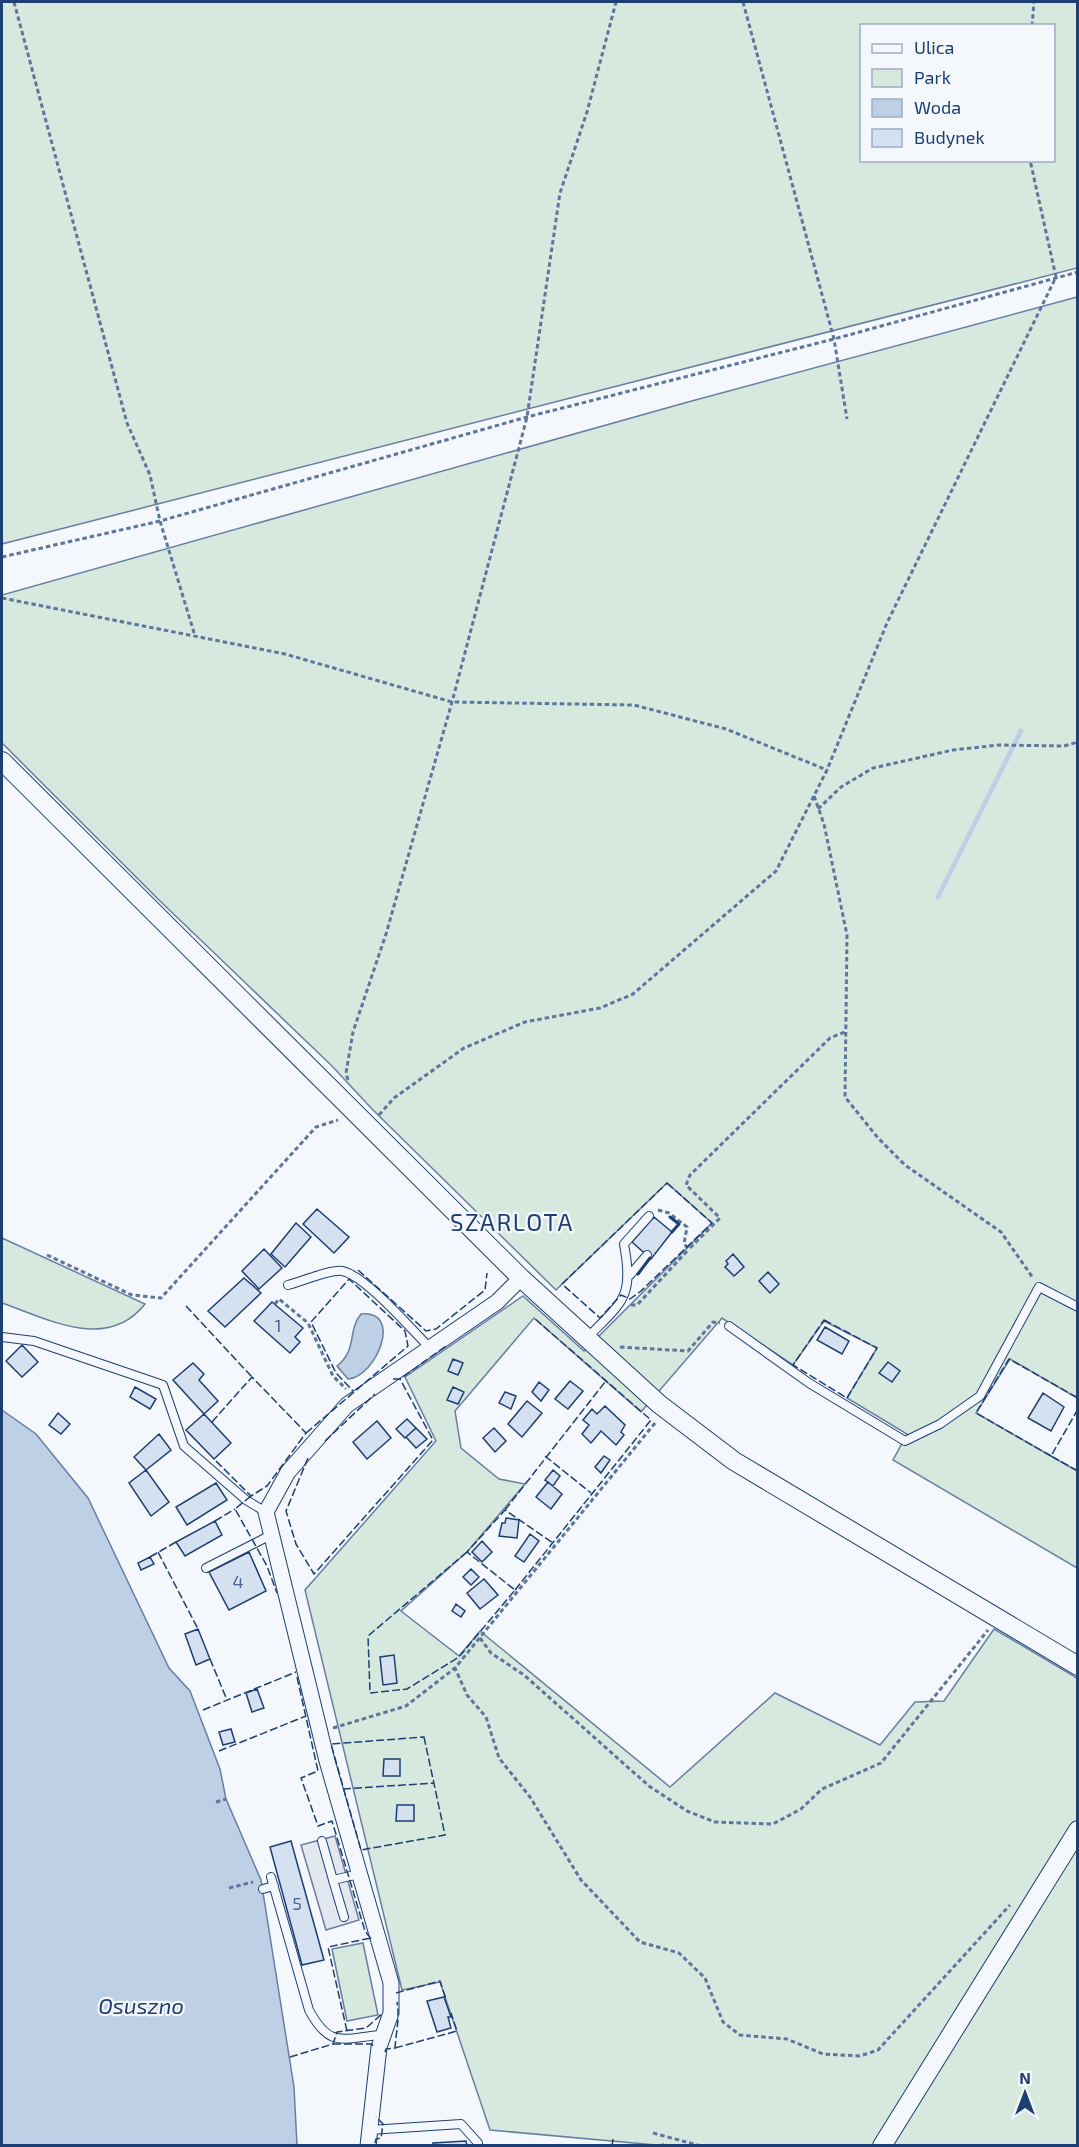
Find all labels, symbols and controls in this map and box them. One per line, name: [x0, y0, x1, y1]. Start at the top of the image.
legend: [860, 24, 1055, 162]
text: Ulica: [914, 36, 954, 58]
text: Park: [914, 66, 951, 88]
text: Woda: [914, 96, 961, 118]
text: Budynek: [914, 126, 985, 148]
district label: SZARLOTA: [450, 1207, 574, 1236]
house number: 1: [274, 1314, 282, 1336]
house number: 4: [232, 1570, 244, 1592]
house number: 5: [292, 1892, 302, 1914]
water label: Osuszno: [98, 1992, 184, 2018]
north arrow: [995, 2063, 1055, 2123]
text: N: [1019, 2068, 1031, 2087]

